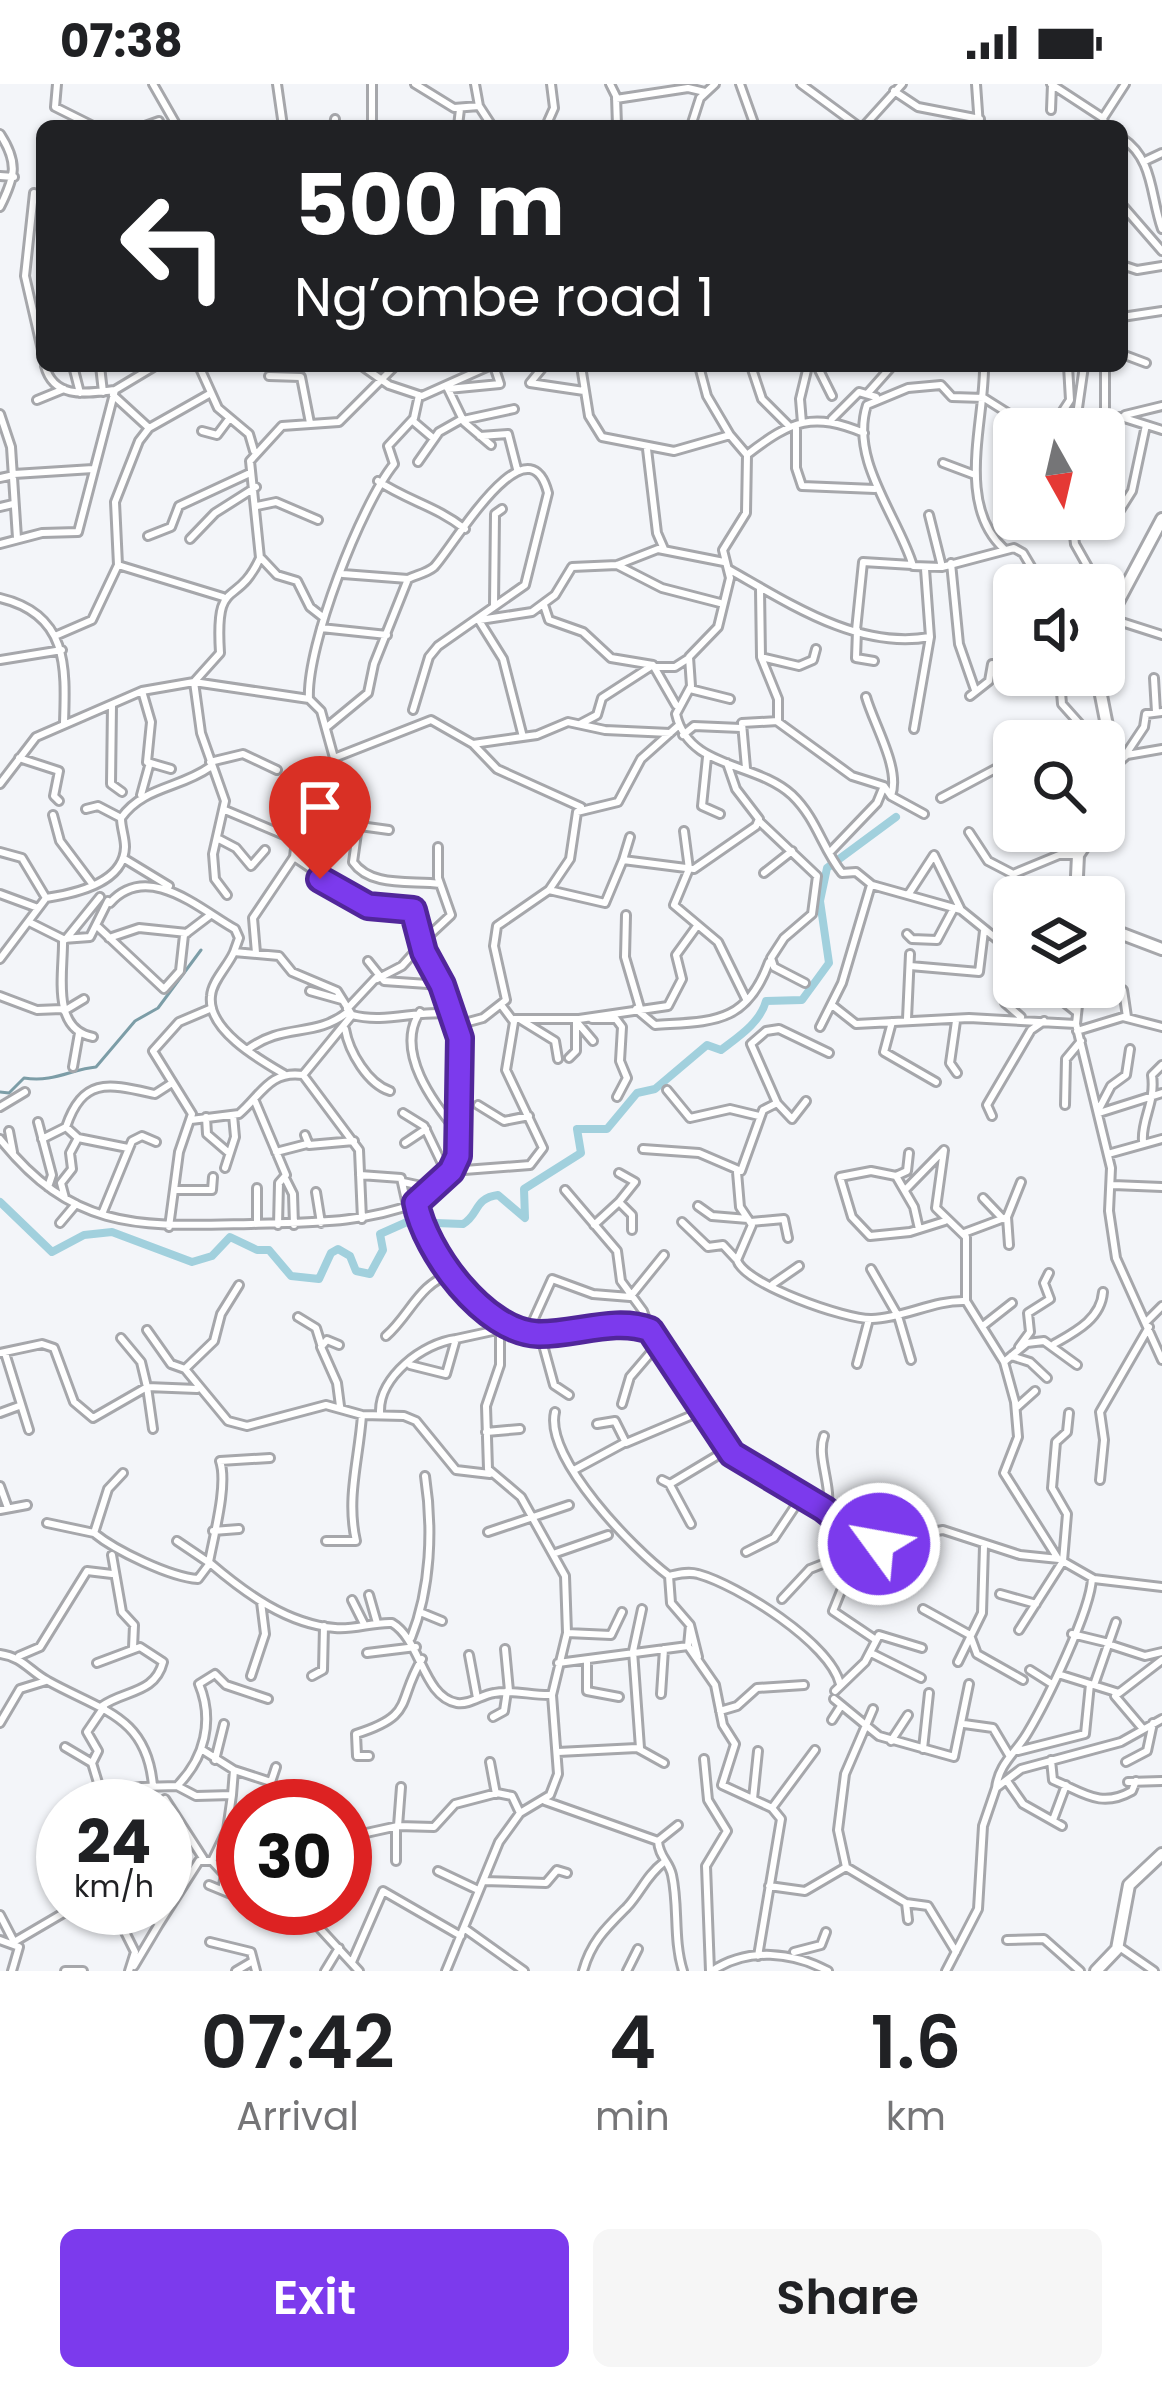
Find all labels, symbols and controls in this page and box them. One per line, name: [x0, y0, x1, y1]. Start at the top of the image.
text: 07:38: [60, 10, 183, 73]
text: 500 m: [294, 147, 565, 264]
icon: left: [96, 168, 252, 324]
text: Ng’ombe road 1: [294, 259, 714, 335]
north arrow: [993, 408, 1125, 540]
map controls: [993, 408, 1125, 1008]
button: sound: [993, 564, 1125, 696]
button: search: [993, 720, 1125, 852]
pin: [269, 756, 371, 879]
icon: arrive: [287, 774, 353, 840]
button: layers: [993, 876, 1125, 1008]
position arrow: [816, 1481, 942, 1607]
speed limit sign: 30: [216, 1779, 372, 1935]
text: 24: [77, 1800, 151, 1884]
text: km/h: [74, 1865, 154, 1908]
text: 07:42: [201, 1992, 394, 2093]
text: 4: [609, 1992, 656, 2093]
text: 1.6: [870, 1992, 961, 2093]
text: Arrival: [236, 2089, 359, 2144]
text: min: [595, 2089, 670, 2144]
text: km: [886, 2089, 946, 2144]
button: Exit: [60, 2229, 569, 2367]
button: Share: [593, 2229, 1102, 2367]

